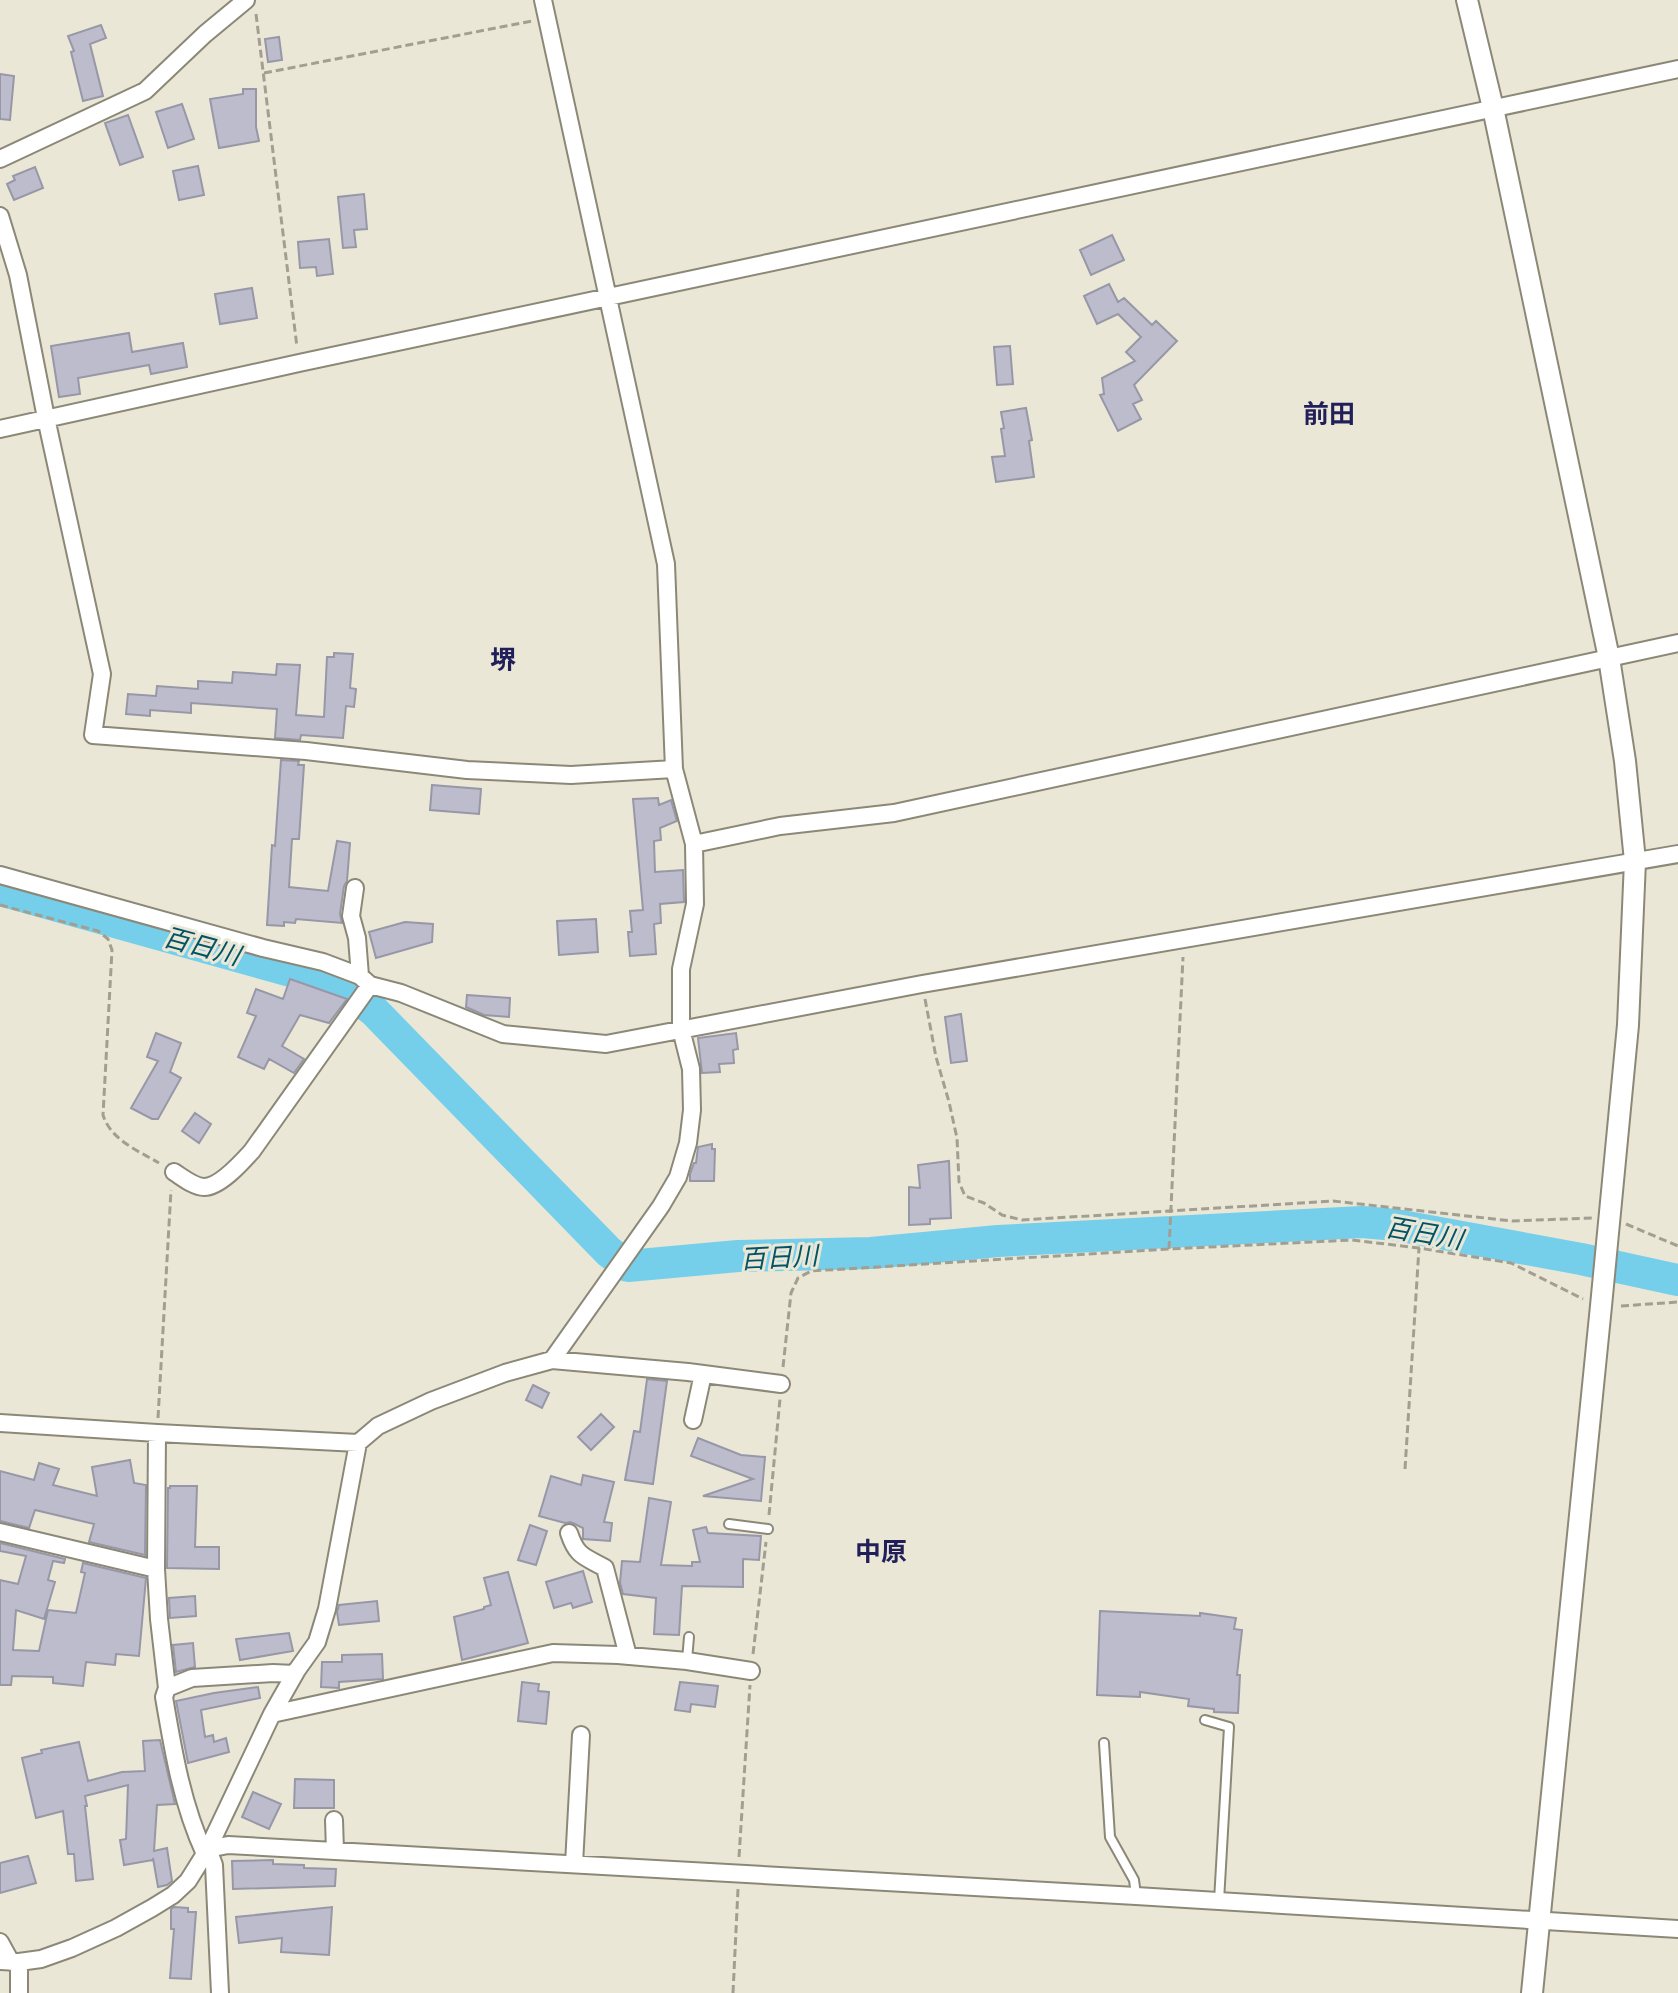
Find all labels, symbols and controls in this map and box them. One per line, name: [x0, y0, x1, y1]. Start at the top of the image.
district label: 前田: [1303, 398, 1355, 429]
district label: 堺: [490, 644, 516, 675]
water label: 百日川: [160, 921, 247, 972]
water label: 百日川: [1383, 1211, 1468, 1256]
water label: 百日川: [739, 1239, 822, 1275]
district label: 中原: [855, 1536, 907, 1567]

